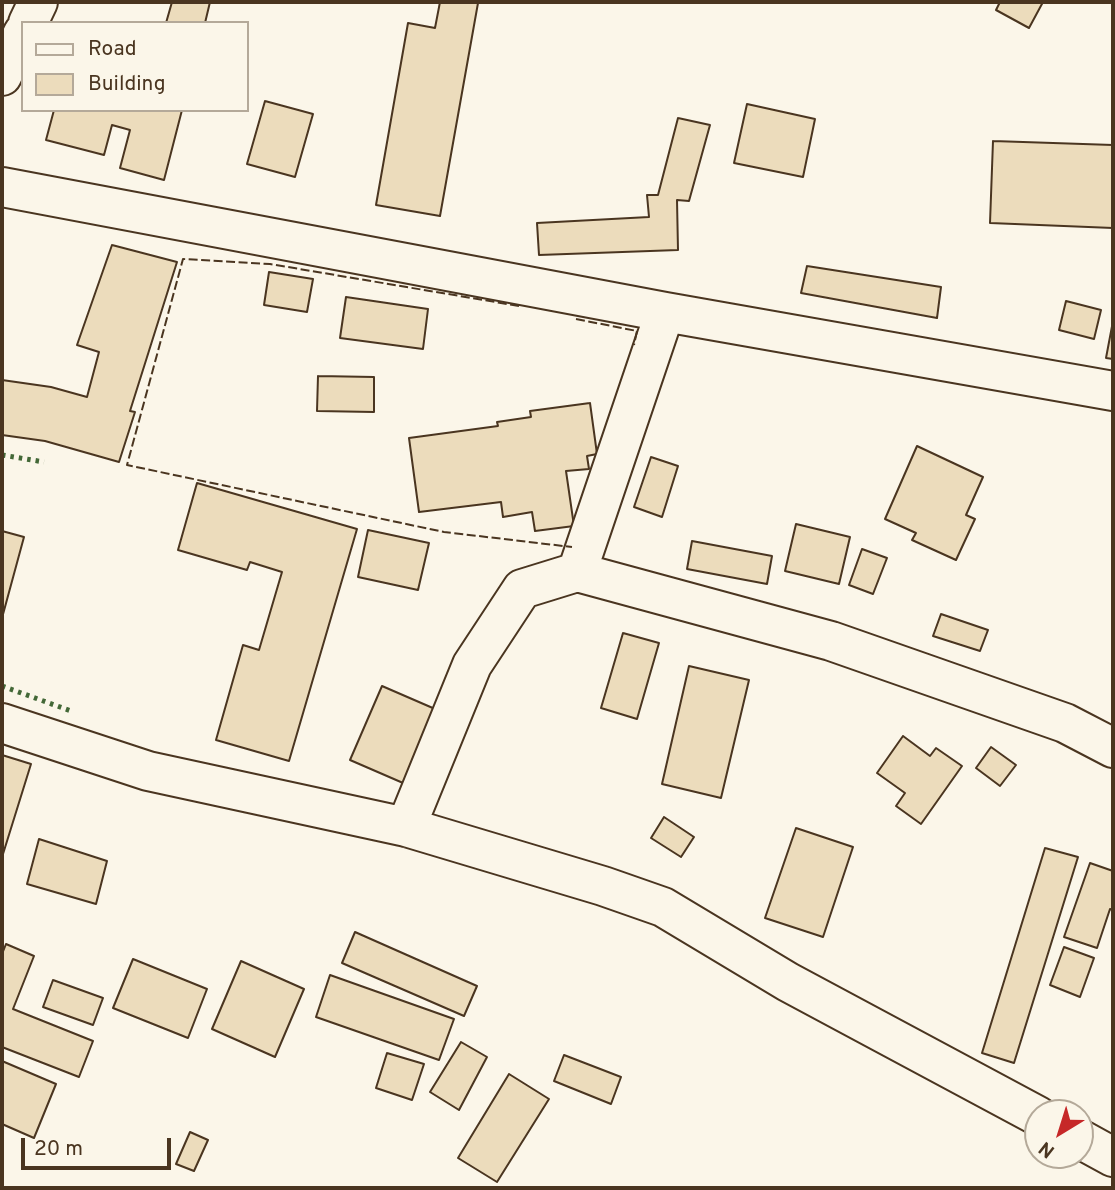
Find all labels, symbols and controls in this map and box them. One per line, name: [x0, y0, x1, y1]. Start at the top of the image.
legend: [21, 21, 248, 112]
text: Road: [88, 36, 137, 63]
text: Building: [88, 71, 166, 98]
north arrow: [1024, 1099, 1094, 1169]
scale bar: [24, 1124, 175, 1168]
text: N: [1035, 1135, 1060, 1163]
text: 20 m: [34, 1136, 83, 1163]

